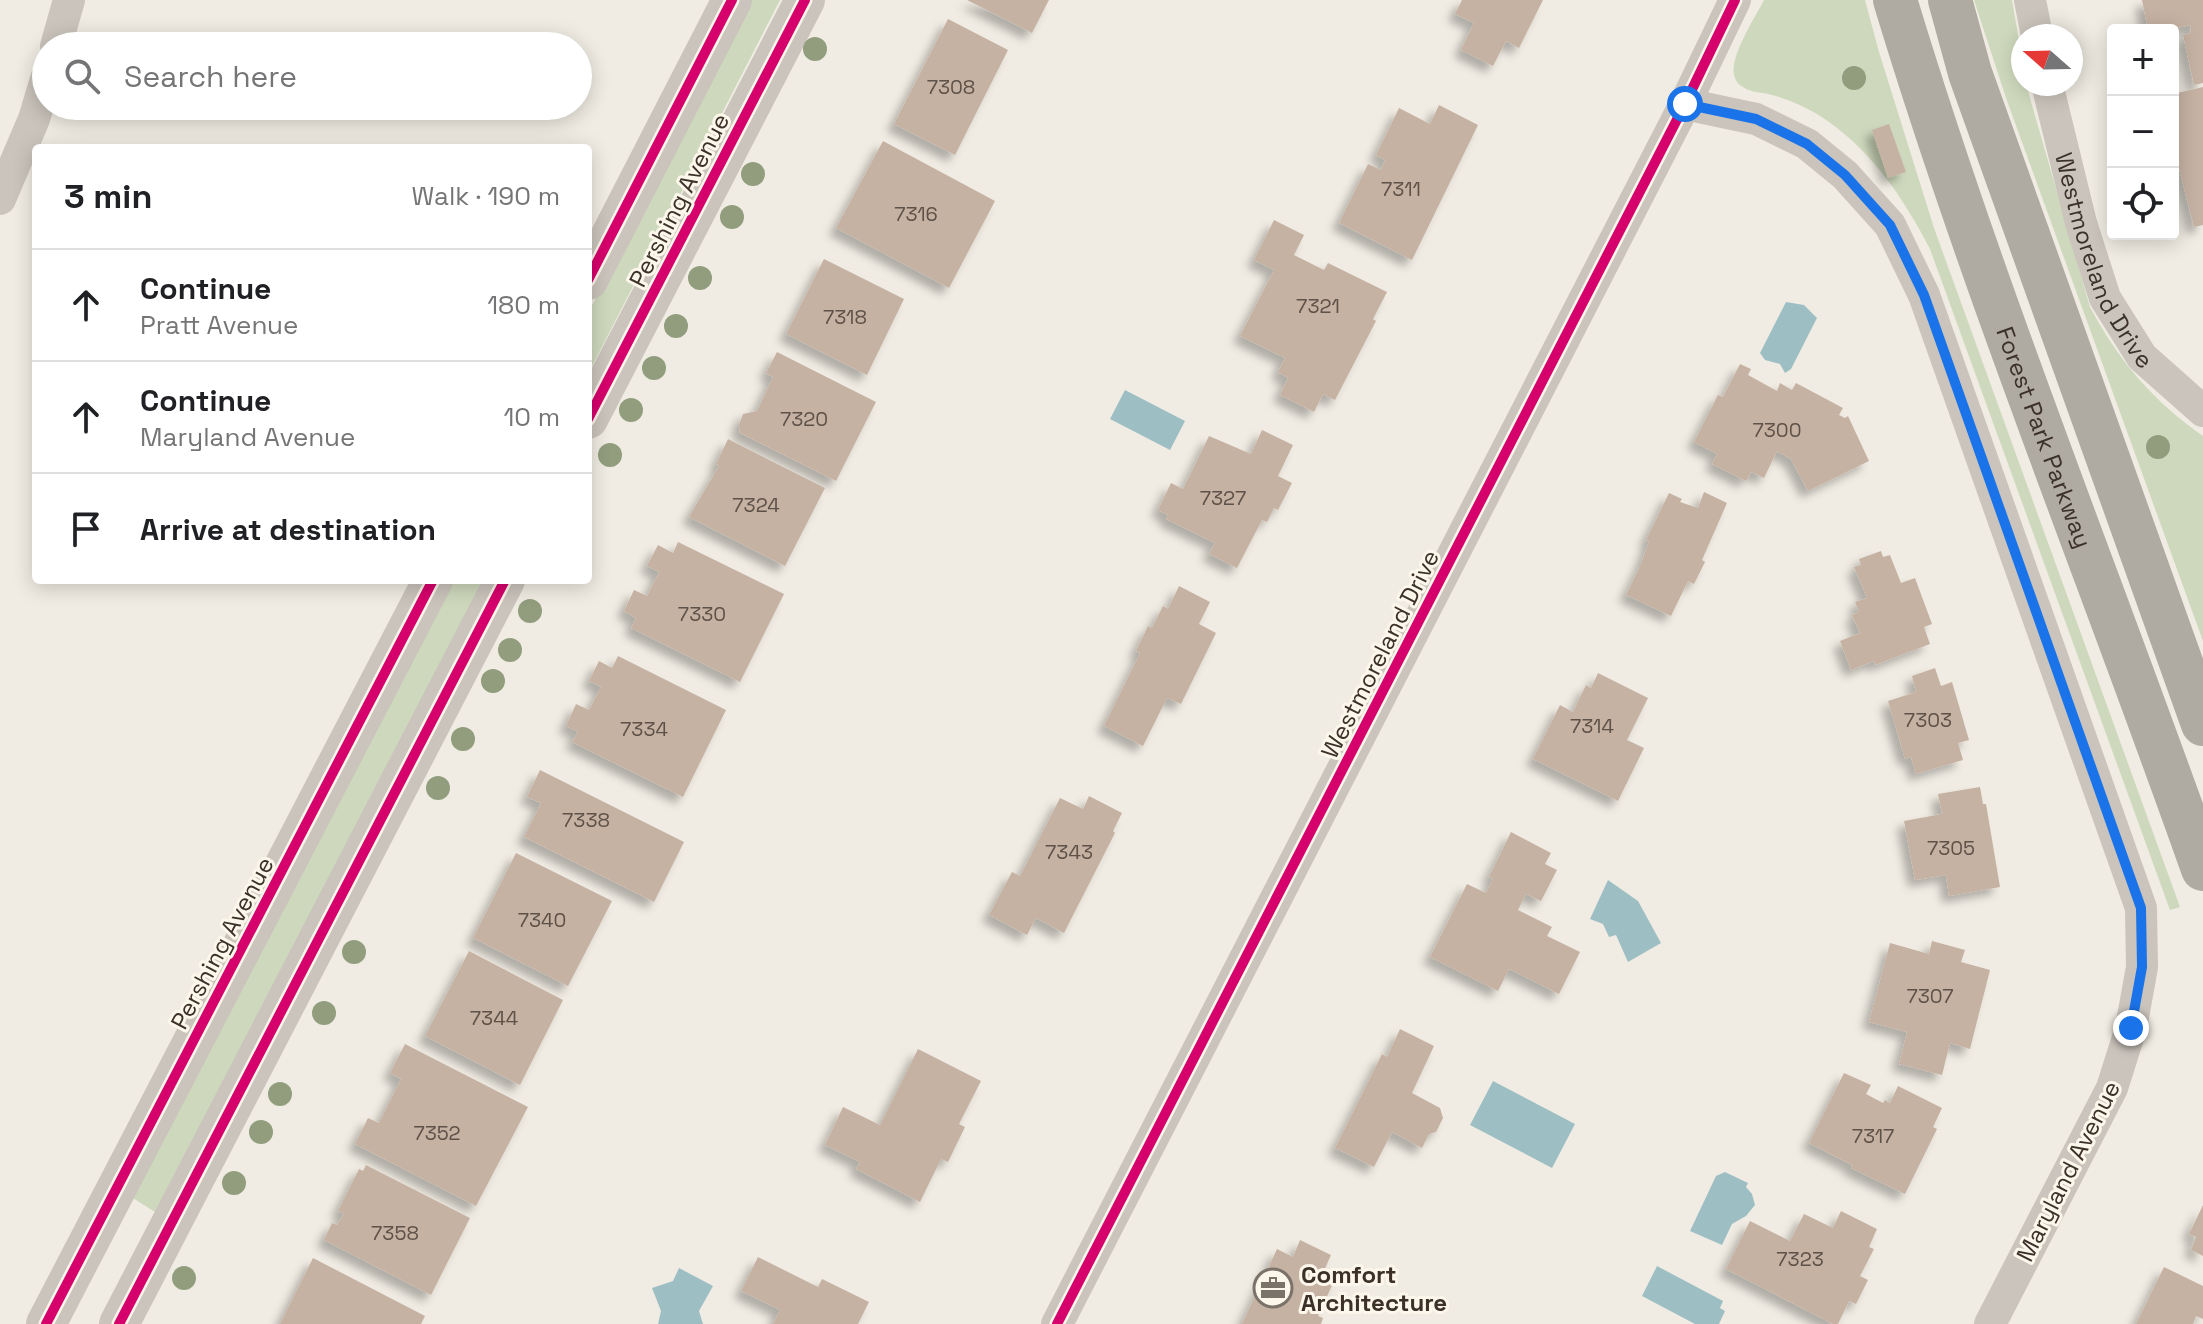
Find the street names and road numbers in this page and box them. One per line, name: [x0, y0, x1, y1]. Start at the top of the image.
street label: Pershing Avenue: [622, 108, 736, 292]
street label: Westmoreland Drive: [2049, 149, 2159, 375]
street label: Forest Park Parkway: [1990, 322, 2099, 552]
street label: Westmoreland Drive: [1314, 544, 1446, 764]
street label: Pershing Avenue: [163, 851, 281, 1035]
street label: Maryland Avenue: [2009, 1075, 2127, 1267]

